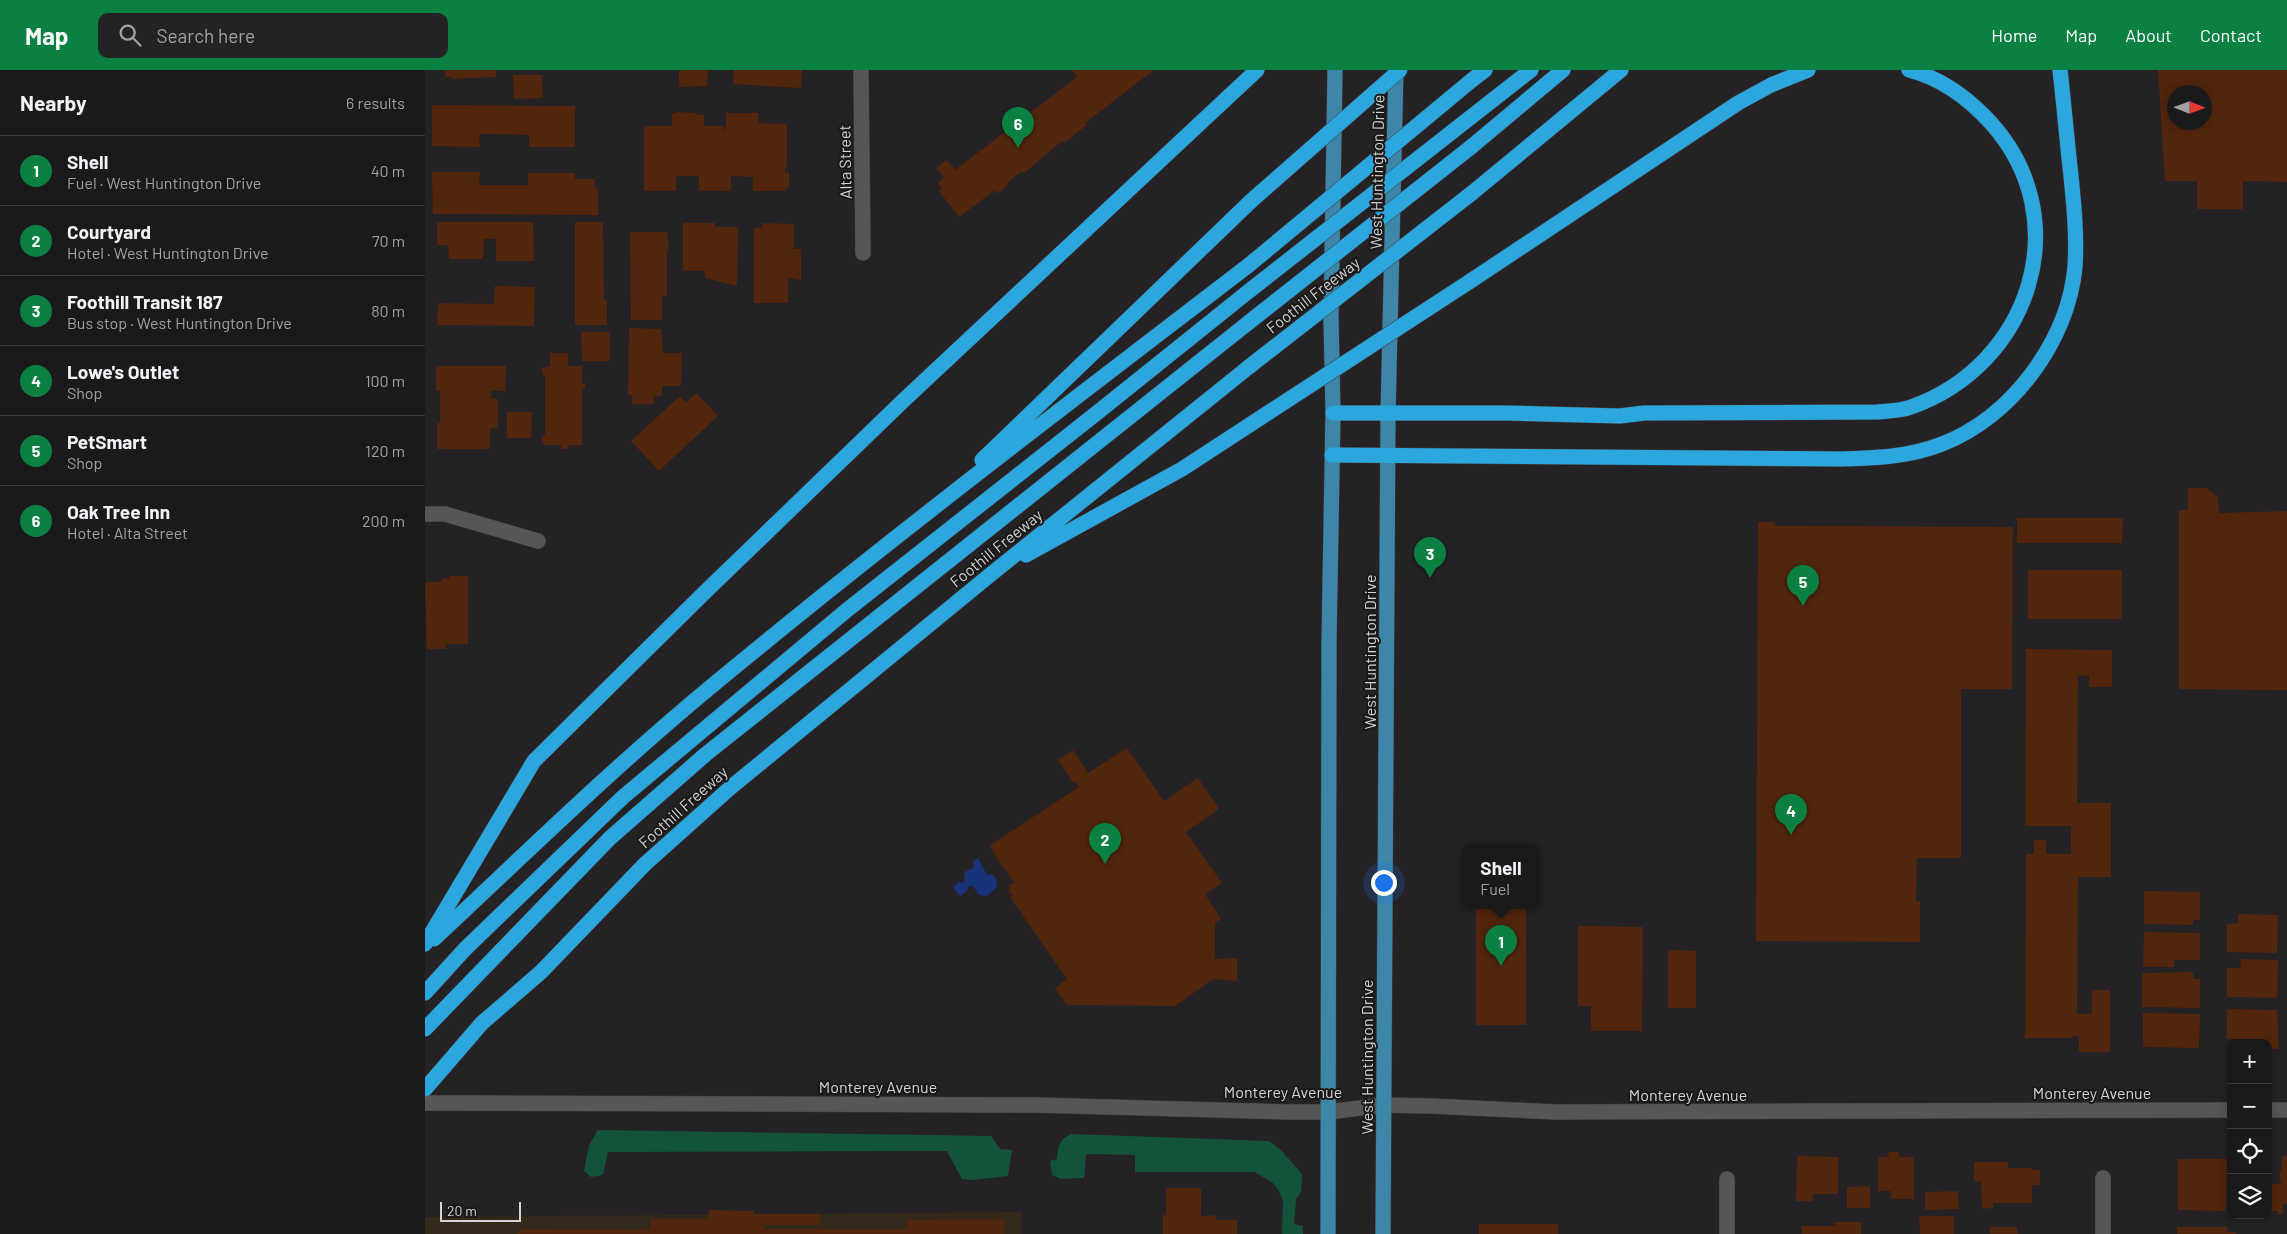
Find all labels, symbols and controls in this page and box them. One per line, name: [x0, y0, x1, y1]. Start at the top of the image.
search box: [98, 13, 448, 58]
text: Map: [25, 21, 68, 50]
icon: search: [116, 21, 144, 49]
text: Search here: [156, 24, 255, 47]
text: Home: [1991, 24, 2037, 46]
text: Map: [2065, 24, 2097, 46]
text: About: [2125, 24, 2172, 46]
text: Contact: [2200, 24, 2262, 46]
north arrow: [2167, 85, 2212, 130]
text: Nearby: [20, 90, 86, 115]
text: 6 results: [346, 93, 405, 112]
street label: West Huntington Drive: [1366, 94, 1387, 250]
pin: 6: [1002, 107, 1034, 148]
street label: Alta Street: [834, 125, 855, 199]
text: Shell: [67, 150, 108, 173]
text: 1: [33, 161, 39, 180]
text: 40 m: [371, 161, 405, 180]
text: Fuel · West Huntington Drive: [67, 173, 261, 192]
text: Courtyard: [67, 220, 151, 243]
text: 2: [32, 231, 40, 250]
text: 70 m: [372, 231, 405, 250]
text: Hotel · West Huntington Drive: [67, 243, 269, 262]
street label: Foothill Freeway: [1262, 252, 1364, 337]
text: Foothill Transit 187: [67, 290, 222, 313]
text: 3: [32, 301, 40, 320]
text: 80 m: [371, 301, 405, 320]
text: Bus stop · West Huntington Drive: [67, 313, 292, 332]
text: Lowe's Outlet: [67, 360, 179, 383]
text: 4: [31, 371, 41, 390]
text: 100 m: [365, 371, 405, 390]
text: Shop: [67, 383, 102, 402]
text: PetSmart: [67, 430, 147, 453]
text: 5: [32, 441, 40, 460]
text: 120 m: [365, 441, 405, 460]
text: Shop: [67, 453, 102, 472]
text: Oak Tree Inn: [67, 500, 170, 523]
street label: Foothill Freeway: [946, 504, 1046, 591]
text: 6: [32, 511, 40, 530]
text: 200 m: [362, 511, 405, 530]
text: Hotel · Alta Street: [67, 523, 188, 542]
pin: 3: [1414, 537, 1446, 578]
pin: 5: [1787, 565, 1819, 606]
street label: West Huntington Drive: [1360, 575, 1379, 729]
street label: Foothill Freeway: [634, 761, 732, 852]
pin: 4: [1775, 794, 1807, 835]
pin: 2: [1089, 823, 1121, 864]
popup: [1462, 844, 1540, 909]
text: Shell: [1480, 856, 1522, 879]
your location: [1371, 870, 1397, 896]
text: Fuel: [1480, 879, 1510, 898]
pin: 1: [1485, 925, 1517, 966]
street label: West Huntington Drive: [1357, 980, 1376, 1134]
map controls: [2227, 1039, 2272, 1219]
button: +: [2227, 1039, 2272, 1084]
street label: Monterey Avenue: [819, 1077, 937, 1096]
street label: Monterey Avenue: [1224, 1082, 1342, 1101]
street label: Monterey Avenue: [2033, 1083, 2151, 1102]
button: −: [2227, 1084, 2272, 1129]
street label: Monterey Avenue: [1629, 1085, 1747, 1104]
button: locate: [2227, 1129, 2272, 1174]
button: layers: [2227, 1174, 2272, 1219]
scale bar: [440, 1199, 521, 1222]
text: 20 m: [447, 1202, 477, 1219]

